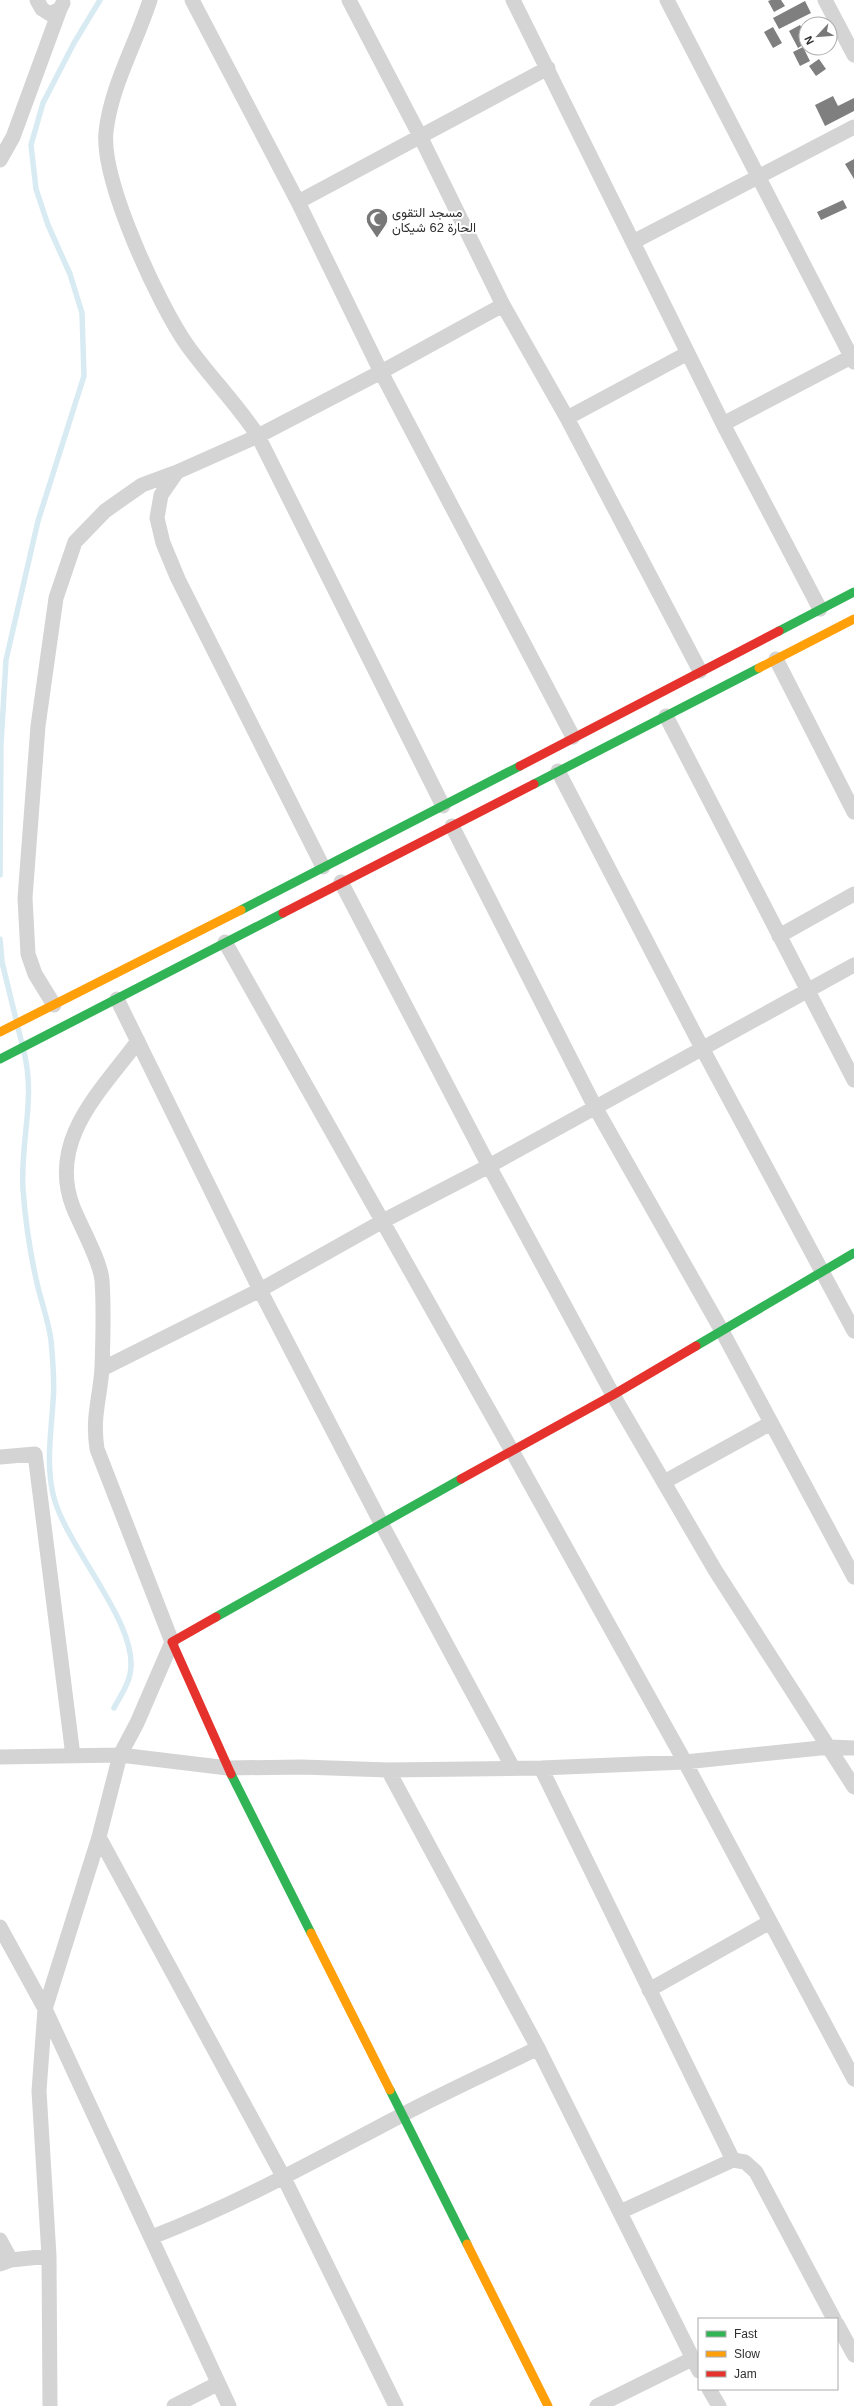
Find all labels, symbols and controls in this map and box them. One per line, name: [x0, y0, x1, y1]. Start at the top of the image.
north arrow: [798, 16, 838, 56]
text: N: [802, 34, 816, 47]
place label: مسجد التقوى الحارة 62 شيكان: [392, 205, 476, 236]
mosque icon: مسجد التقوى الحارة 62 شيكان: [364, 206, 390, 239]
legend: [698, 2318, 838, 2390]
text: Fast: [734, 2327, 758, 2341]
text: Slow: [734, 2347, 760, 2361]
text: Jam: [734, 2367, 757, 2381]

